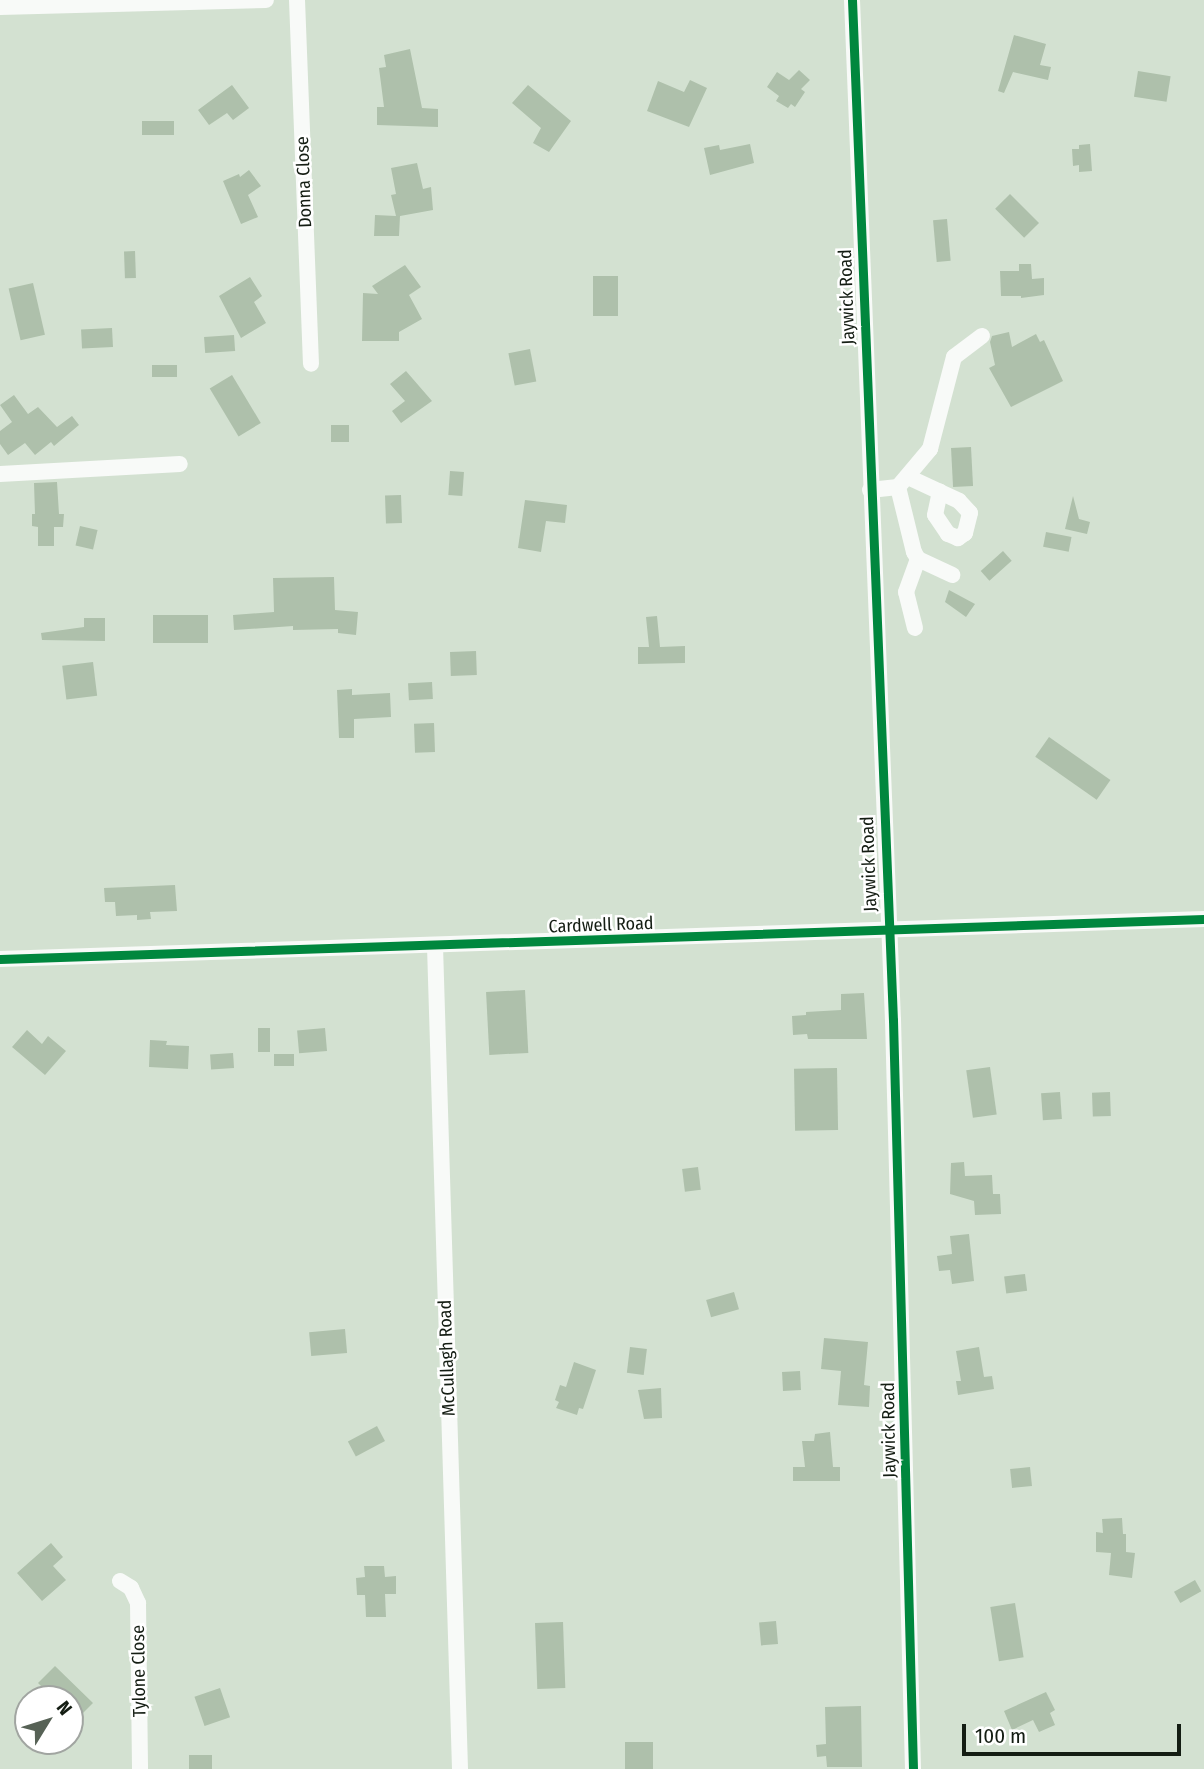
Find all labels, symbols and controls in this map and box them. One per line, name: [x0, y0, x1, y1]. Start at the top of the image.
street label: Donna Close: [292, 136, 316, 228]
street label: Jaywick Road: [835, 249, 859, 345]
street label: Jaywick Road: [857, 816, 881, 912]
street label: Cardwell Road: [548, 912, 654, 938]
street label: McCullagh Road: [434, 1300, 460, 1416]
street label: Jaywick Road: [877, 1382, 901, 1478]
street label: Tylone Close: [127, 1625, 151, 1717]
north arrow: [14, 1685, 84, 1755]
text: N: [52, 1696, 77, 1720]
scale bar: [966, 1710, 1185, 1754]
text: 100 m: [975, 1723, 1026, 1749]

